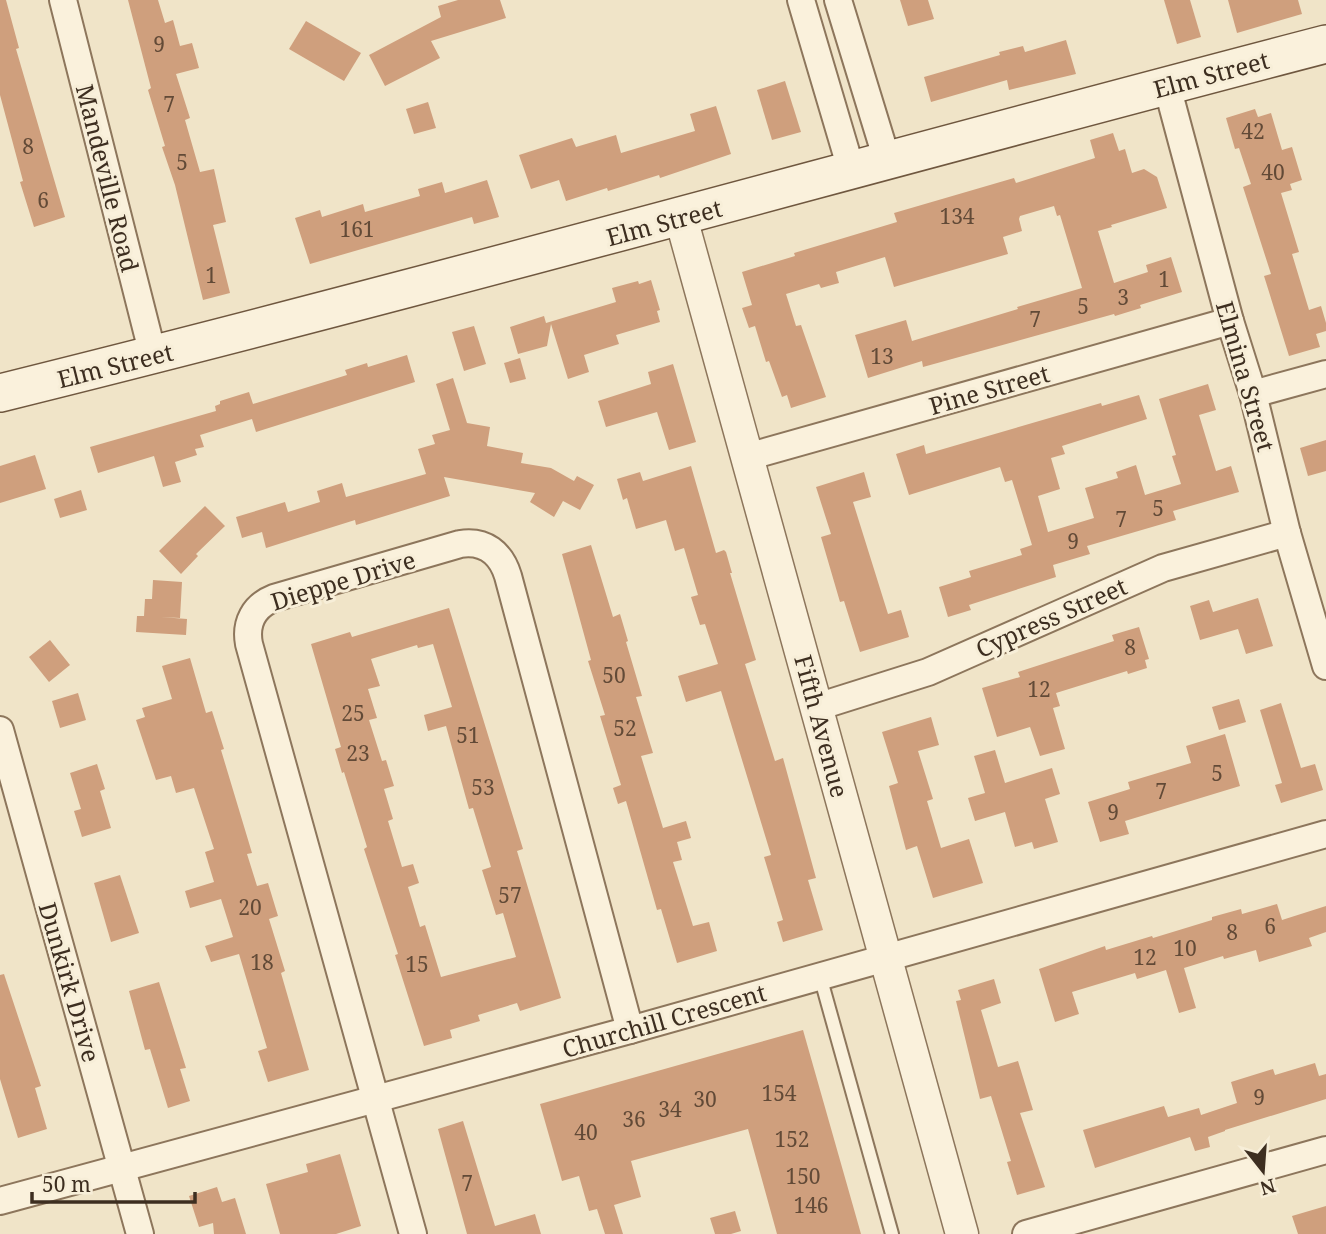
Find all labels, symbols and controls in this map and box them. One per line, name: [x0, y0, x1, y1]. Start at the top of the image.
house number: 9: [153, 30, 165, 58]
street label: Elm Street: [1150, 43, 1272, 105]
street label: Mandeville Road: [69, 81, 147, 276]
house number: 7: [163, 90, 175, 118]
house number: 42: [1241, 117, 1265, 145]
house number: 8: [22, 132, 34, 160]
house number: 5: [176, 148, 188, 176]
house number: 40: [1261, 158, 1285, 186]
house number: 6: [37, 186, 49, 214]
street label: Elm Street: [603, 191, 725, 253]
house number: 134: [939, 202, 975, 230]
house number: 161: [339, 215, 375, 243]
house number: 1: [205, 261, 217, 289]
house number: 1: [1158, 265, 1170, 293]
house number: 3: [1117, 283, 1129, 311]
house number: 5: [1077, 292, 1089, 320]
street label: Elmina Street: [1209, 297, 1283, 455]
house number: 7: [1029, 305, 1041, 333]
street label: Elm Street: [54, 335, 176, 395]
house number: 13: [870, 342, 894, 370]
street label: Pine Street: [925, 356, 1053, 422]
house number: 5: [1152, 494, 1164, 522]
house number: 7: [1115, 505, 1127, 533]
house number: 9: [1067, 527, 1079, 555]
street label: Dieppe Drive: [267, 542, 419, 618]
street label: Cypress Street: [970, 569, 1132, 665]
house number: 8: [1124, 633, 1136, 661]
street label: Fifth Avenue: [787, 651, 857, 801]
house number: 50: [602, 661, 626, 689]
house number: 12: [1027, 675, 1051, 703]
house number: 25: [341, 699, 365, 727]
house number: 52: [613, 714, 637, 742]
house number: 51: [456, 721, 480, 749]
house number: 23: [346, 739, 370, 767]
house number: 5: [1211, 759, 1223, 787]
house number: 53: [471, 773, 495, 801]
house number: 7: [1155, 777, 1167, 805]
house number: 9: [1107, 798, 1119, 826]
house number: 57: [498, 881, 522, 909]
house number: 20: [238, 893, 262, 921]
street label: Dunkirk Drive: [31, 898, 109, 1066]
house number: 6: [1264, 912, 1276, 940]
house number: 8: [1226, 918, 1238, 946]
house number: 10: [1173, 934, 1197, 962]
house number: 12: [1133, 943, 1157, 971]
house number: 18: [250, 948, 274, 976]
house number: 15: [405, 950, 429, 978]
street label: Churchill Crescent: [558, 975, 770, 1065]
house number: 154: [761, 1079, 797, 1107]
house number: 9: [1253, 1083, 1265, 1111]
house number: 30: [693, 1085, 717, 1113]
house number: 34: [658, 1095, 682, 1123]
house number: 36: [622, 1105, 646, 1133]
house number: 40: [574, 1118, 598, 1146]
house number: 152: [774, 1125, 810, 1153]
north arrow: [1228, 1136, 1298, 1206]
scale bar: [32, 1160, 194, 1204]
house number: 150: [785, 1162, 821, 1190]
house number: 7: [461, 1169, 473, 1197]
text: 50 m: [42, 1170, 91, 1198]
text: N: [1257, 1173, 1279, 1202]
house number: 146: [793, 1191, 829, 1219]

